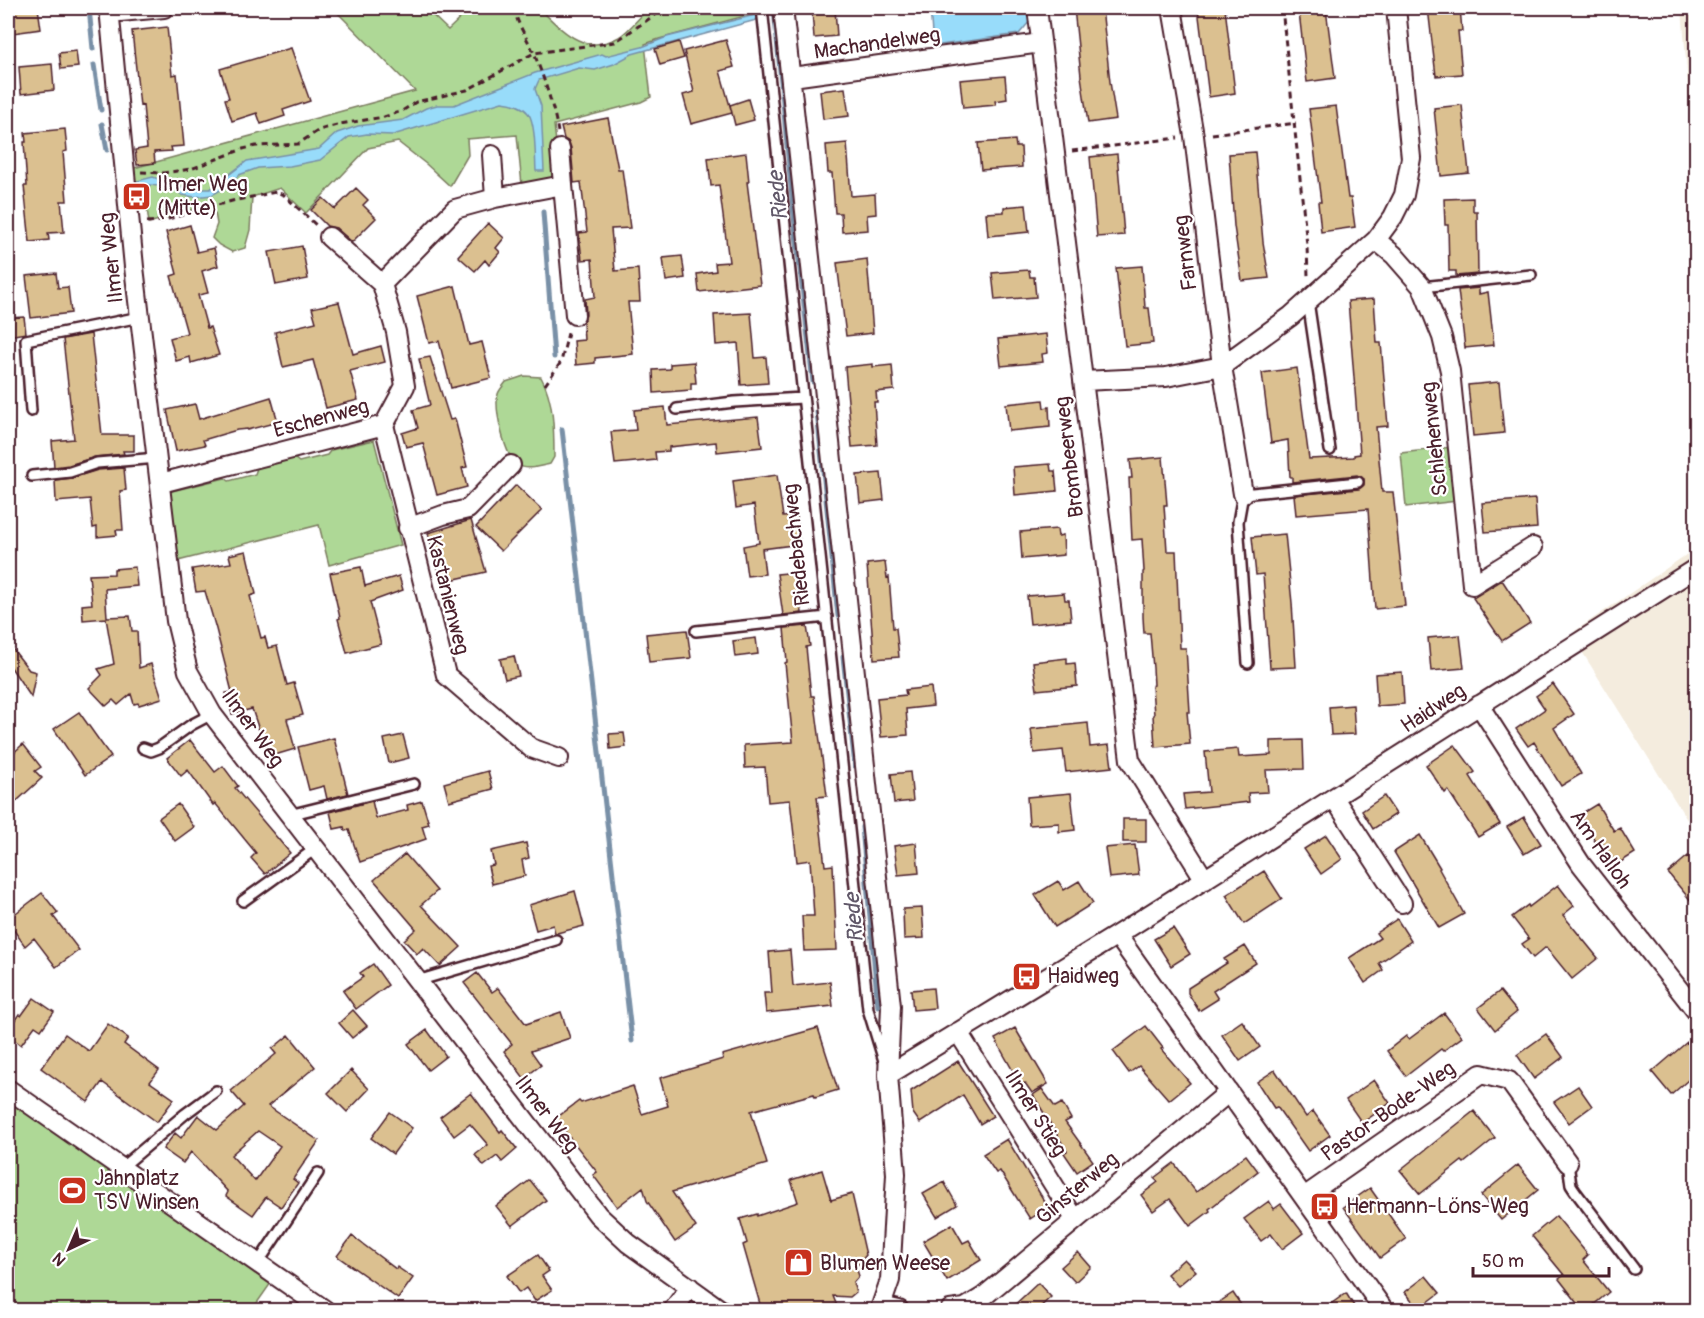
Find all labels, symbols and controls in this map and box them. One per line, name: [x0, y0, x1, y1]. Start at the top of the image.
street label: Machandelweg: [812, 21, 942, 66]
water label: Riede: [761, 168, 794, 222]
place label: Ilmer Weg (Mitte): [157, 171, 248, 222]
bus stop icon: Ilmer Weg (Mitte): [120, 180, 152, 212]
street label: Ilmer Weg: [93, 211, 130, 305]
street label: Farnweg: [1167, 214, 1204, 292]
street label: Schlehenweg: [1415, 380, 1454, 497]
street label: Eschenweg: [270, 393, 372, 444]
street label: Brombeerweg: [1049, 395, 1090, 519]
street label: Riedebachweg: [777, 482, 816, 607]
street label: Kastanienweg: [420, 533, 475, 658]
street label: Haidweg: [1396, 677, 1471, 739]
street label: Ilmer Weg: [215, 684, 290, 773]
street label: Am Halloh: [1564, 804, 1638, 894]
water label: Riede: [838, 890, 870, 944]
bus stop icon: Haidweg: [1010, 960, 1042, 992]
place label: Haidweg: [1047, 963, 1119, 990]
street label: Pastor-Bode-Weg: [1316, 1055, 1461, 1168]
street label: Ilmer Stieg: [998, 1065, 1073, 1162]
street label: Ilmer Weg: [508, 1070, 585, 1159]
street label: Ginsterweg: [1030, 1146, 1124, 1231]
place label: Jahnplatz TSV Winsen: [94, 1165, 199, 1216]
sports icon: Jahnplatz TSV Winsen: [57, 1174, 89, 1206]
bus stop icon: Hermann-Löns-Weg: [1309, 1190, 1341, 1222]
place label: Hermann-Löns-Weg: [1346, 1193, 1529, 1220]
north arrow: [39, 1219, 99, 1279]
scale bar: [1473, 1240, 1610, 1278]
shop icon: Blumen Weese: [783, 1247, 815, 1279]
text: N: [48, 1248, 70, 1270]
place label: Blumen Weese: [820, 1250, 951, 1277]
text: 50 m: [1482, 1250, 1524, 1273]

